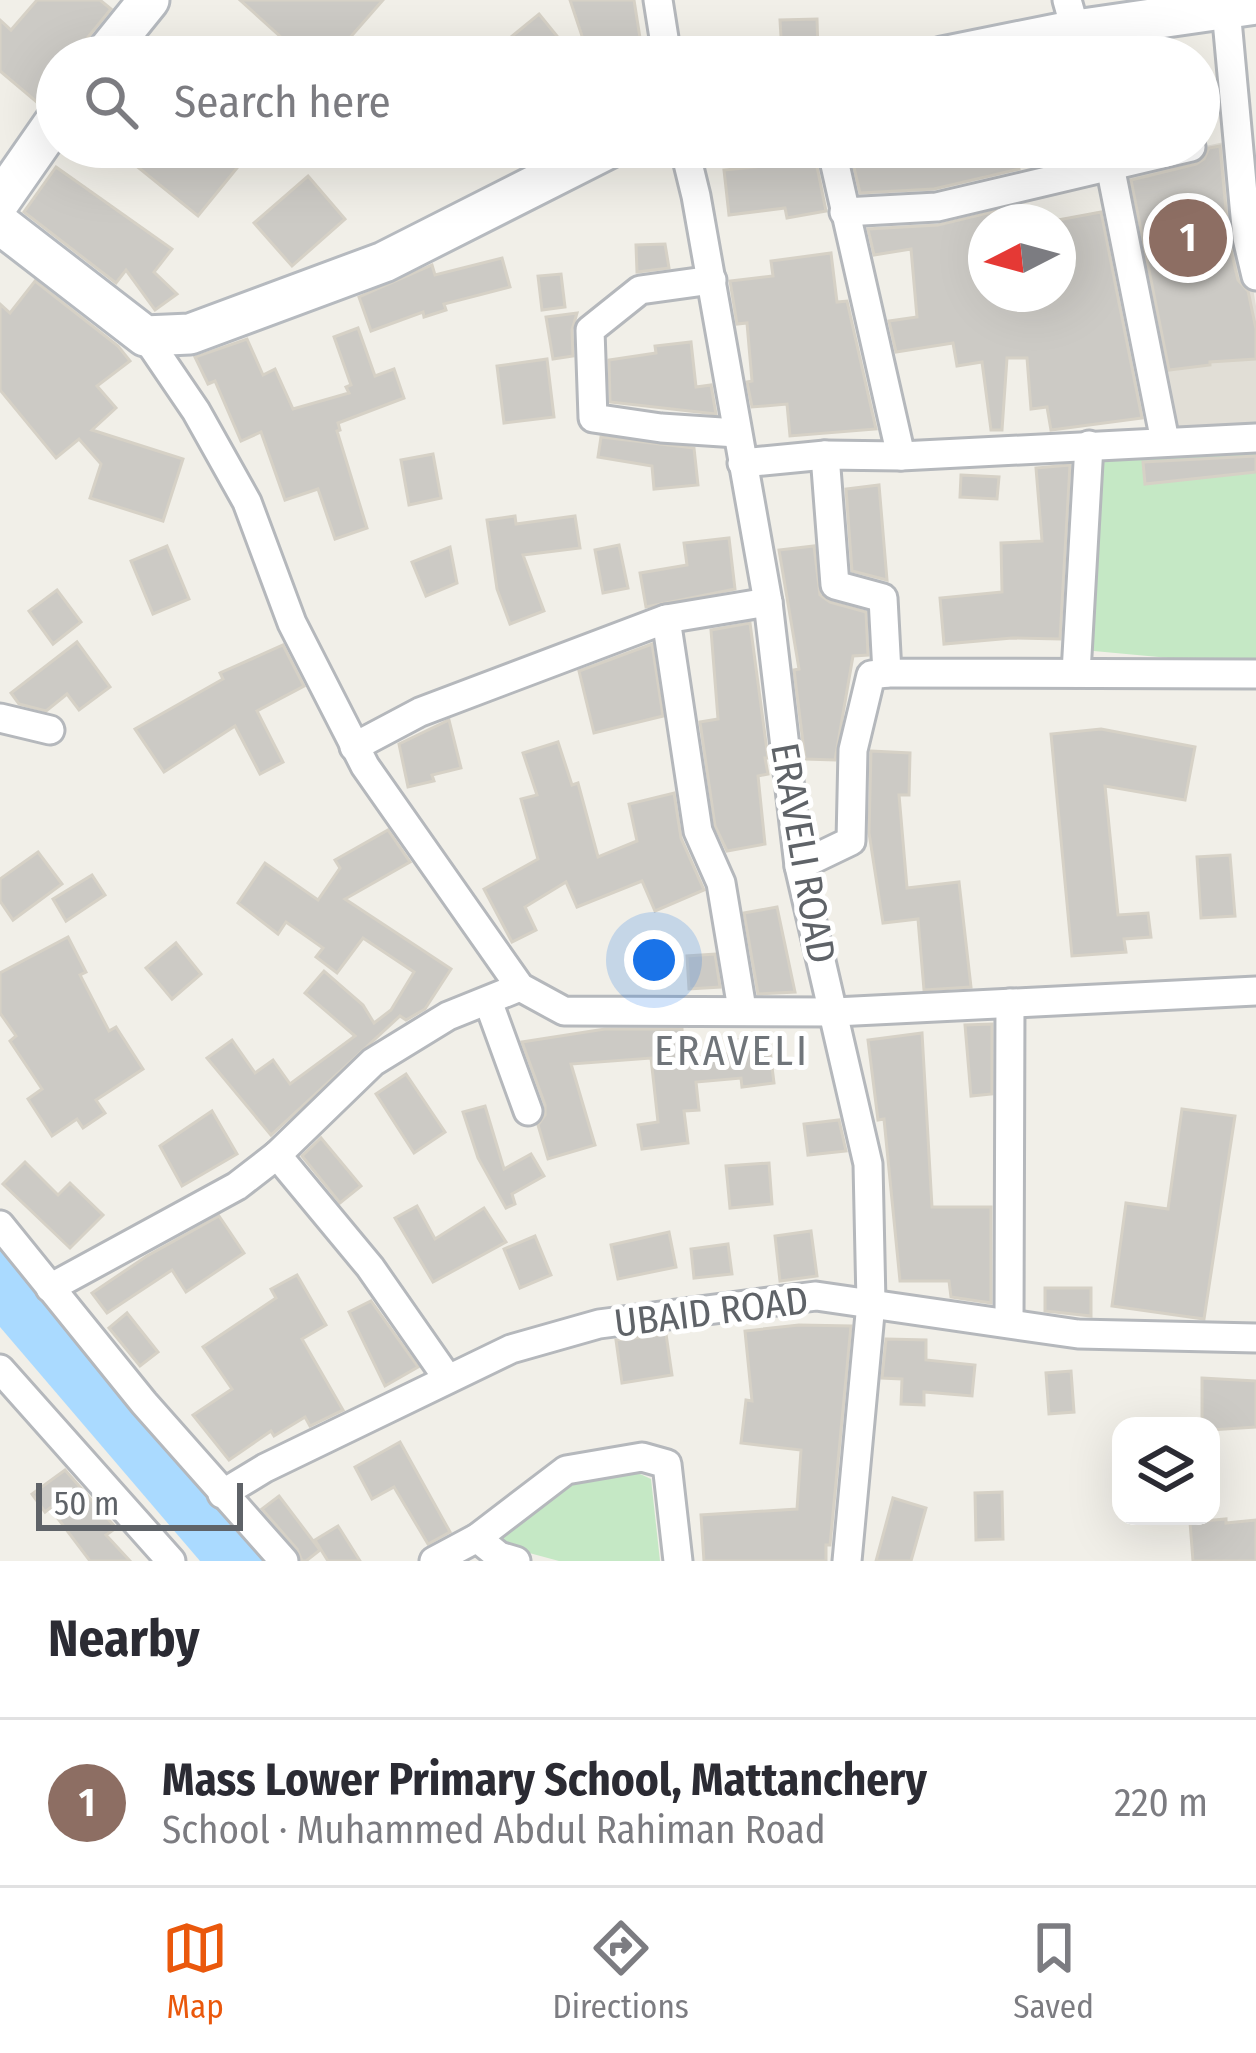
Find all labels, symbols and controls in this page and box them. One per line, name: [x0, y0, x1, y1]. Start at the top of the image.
search box: [36, 36, 1220, 168]
icon: search: [78, 69, 144, 135]
text: Search here: [174, 75, 391, 129]
pin: 1: [1149, 193, 1227, 283]
north arrow: [968, 204, 1076, 312]
street label: ERAVELI ROAD: [761, 740, 845, 967]
your location: [624, 930, 684, 990]
district label: ERAVELI: [654, 1026, 810, 1076]
street label: UBAID ROAD: [612, 1277, 811, 1347]
map controls: [1112, 1417, 1220, 1525]
button: layers: [1112, 1417, 1220, 1525]
scale bar: [36, 1477, 243, 1530]
text: 50 m: [54, 1484, 119, 1524]
text: Nearby: [48, 1608, 200, 1670]
text: Mass Lower Primary School, Mattanchery: [162, 1753, 927, 1807]
text: 1: [79, 1780, 95, 1826]
text: 220 m: [1114, 1780, 1208, 1826]
text: School · Muhammed Abdul Rahiman Road: [162, 1807, 826, 1853]
tab: Map: [162, 1915, 228, 2027]
tab: Directions: [552, 1915, 689, 2027]
tab: Saved: [1013, 1915, 1094, 2027]

